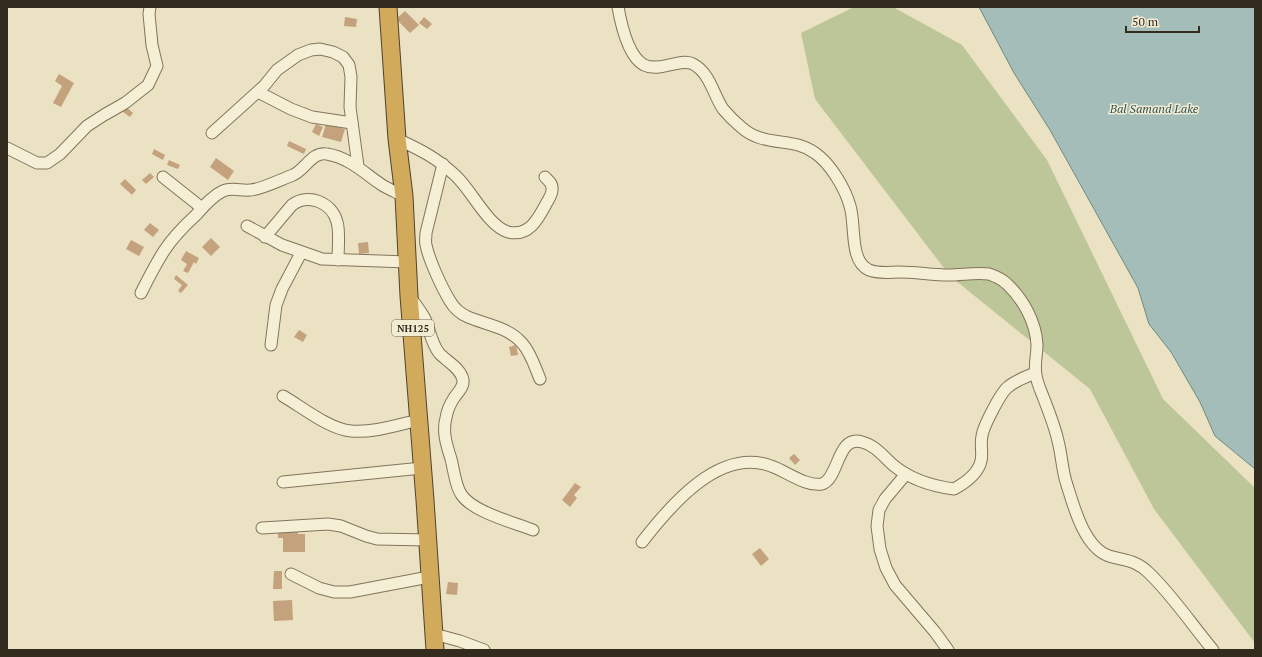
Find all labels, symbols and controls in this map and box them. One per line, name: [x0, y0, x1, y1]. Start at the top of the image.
scale bar: [1126, 8, 1199, 34]
text: 50 m: [1132, 14, 1159, 29]
water label: Bal Samand Lake: [1109, 101, 1199, 116]
road number: NH125: [392, 320, 434, 336]

